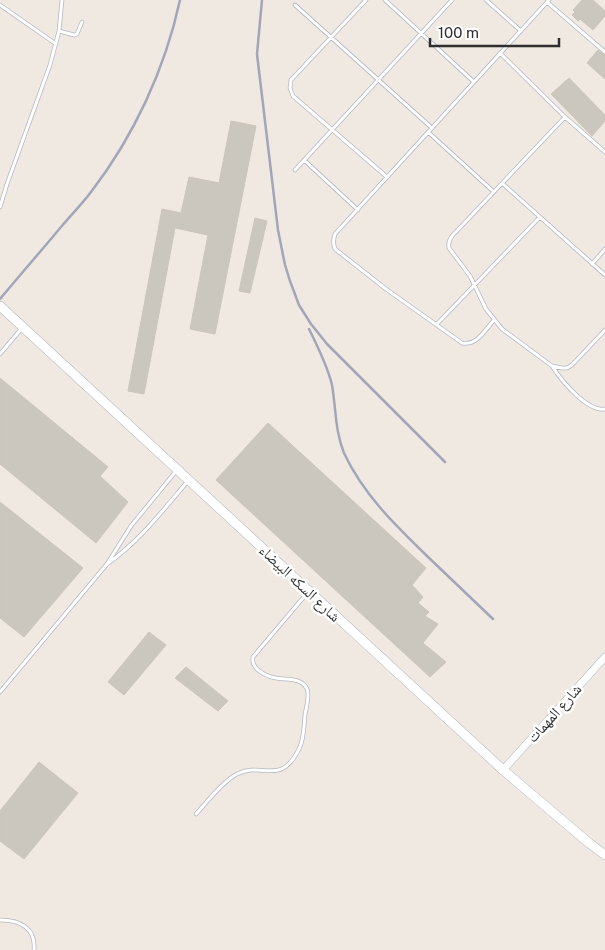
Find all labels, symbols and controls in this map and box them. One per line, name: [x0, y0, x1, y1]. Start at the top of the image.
scale bar: [430, 15, 559, 47]
text: 100 m: [438, 24, 479, 41]
street label: شارع السكه البيضاء: [255, 541, 344, 626]
street label: شارع المهمات: [523, 680, 586, 747]

